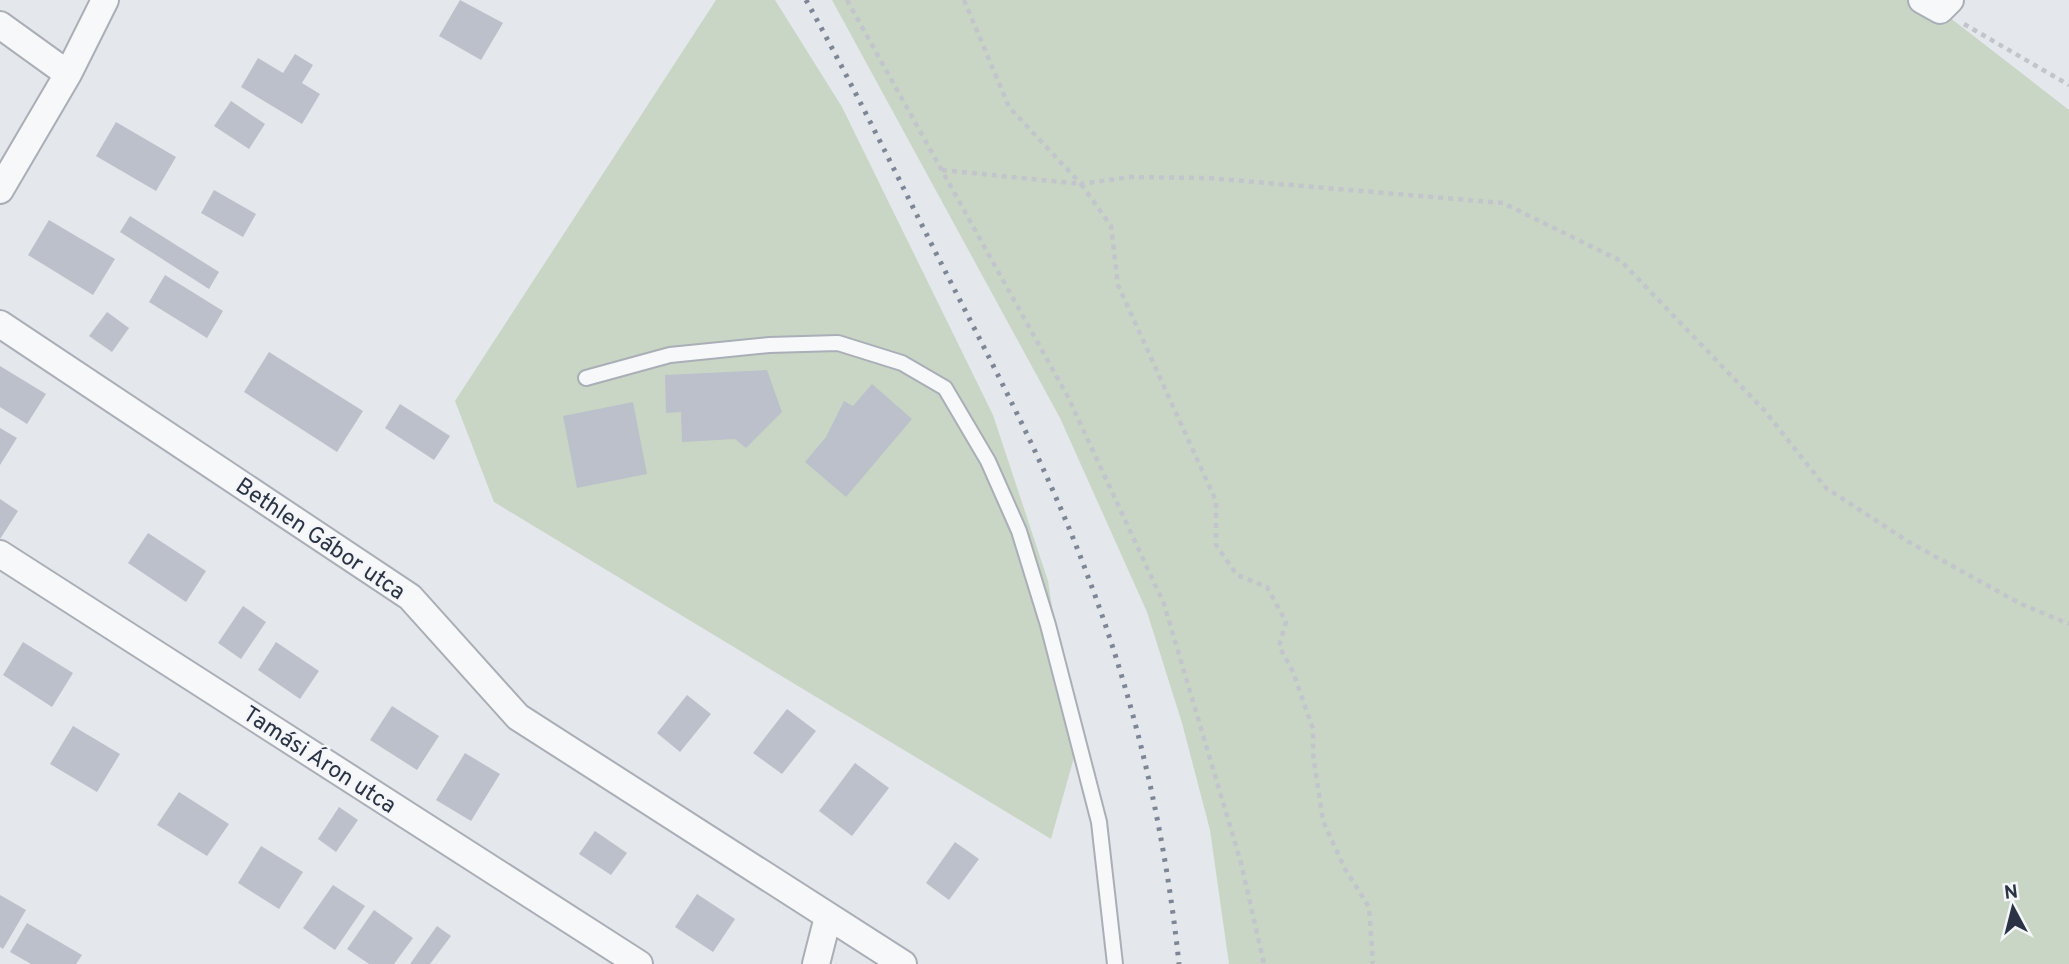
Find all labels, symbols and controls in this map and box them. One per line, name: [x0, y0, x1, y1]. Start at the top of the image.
street label: Bethlen Gábor utca: [229, 472, 410, 608]
street label: Tamási Áron utca: [237, 700, 401, 821]
north arrow: [1978, 873, 2048, 943]
text: N: [2003, 880, 2019, 906]

